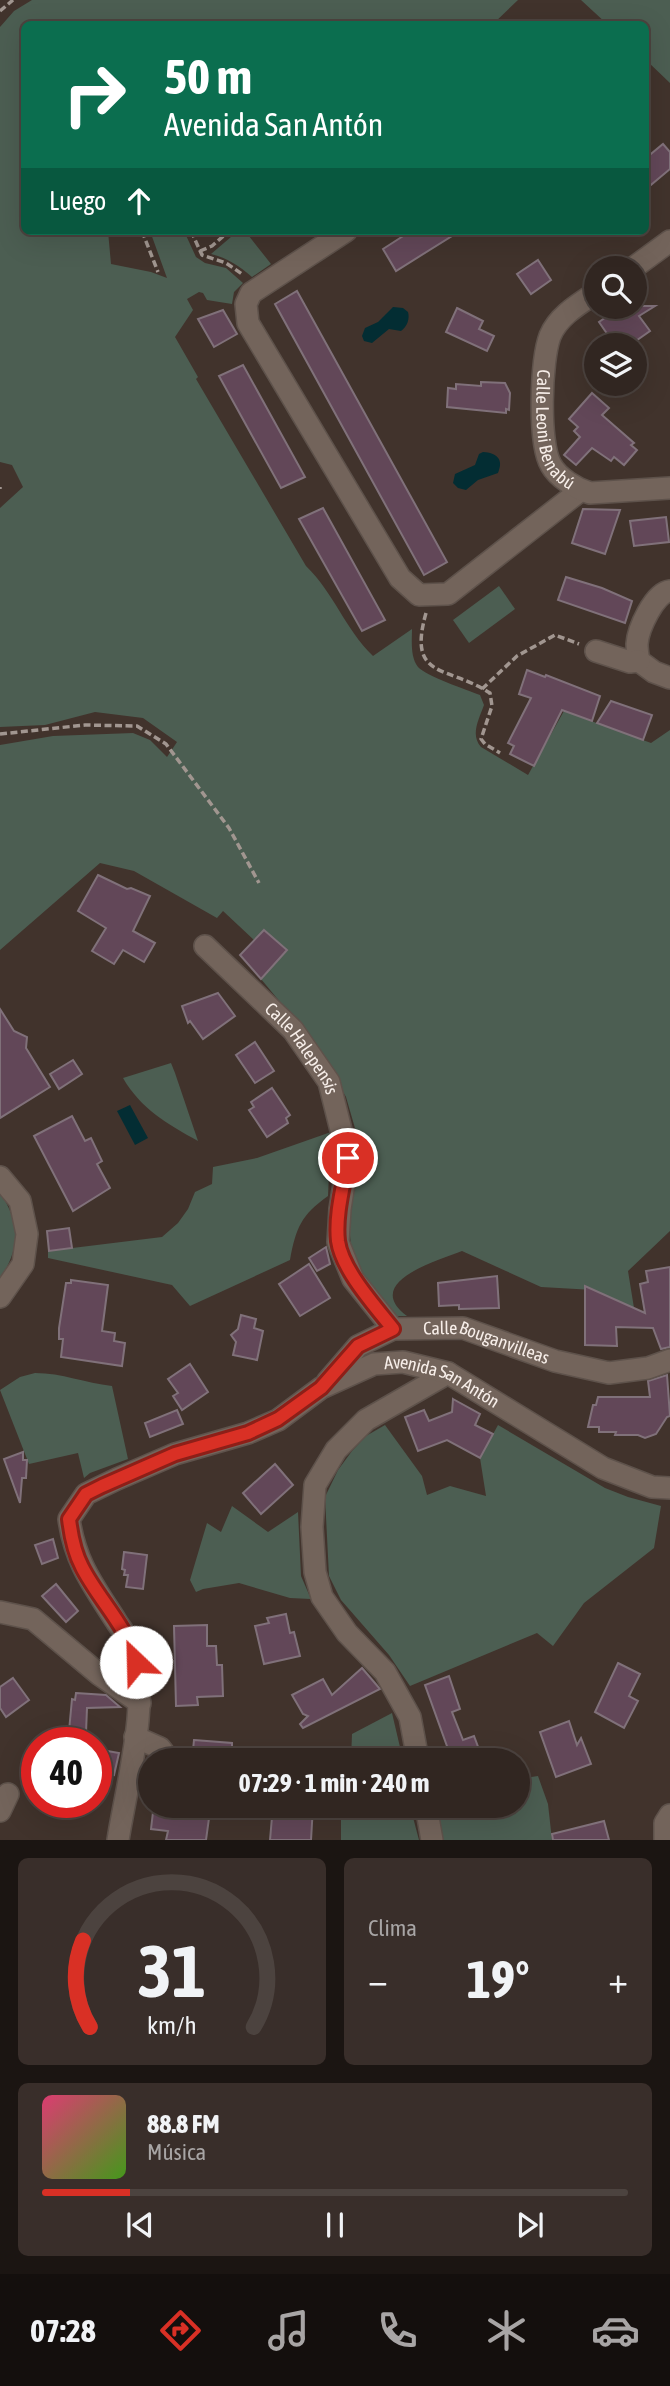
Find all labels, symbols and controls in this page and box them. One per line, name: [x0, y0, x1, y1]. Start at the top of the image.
text: 50 m: [164, 48, 252, 104]
icon: right: [49, 49, 140, 140]
text: Avenida San Antón: [164, 106, 383, 143]
icon: ahead: [120, 182, 158, 220]
text: Luego: [49, 186, 106, 216]
map controls: [584, 256, 647, 396]
button: search: [584, 256, 647, 319]
button: layers: [584, 333, 647, 396]
street label: Calle Leoni Benabú: [532, 369, 579, 494]
street label: Calle Halepensis: [261, 998, 343, 1096]
pin: [318, 1128, 378, 1188]
icon: arrive: [329, 1139, 367, 1177]
street label: Calle Bouganvilleas: [423, 1317, 552, 1368]
street label: Avenida San Antón: [383, 1351, 503, 1412]
position arrow: [99, 1625, 173, 1699]
speed limit sign: 40: [21, 1727, 112, 1818]
text: 07:29 · 1 min · 240 m: [239, 1768, 429, 1798]
text: Clima: [368, 1915, 417, 1941]
text: 31: [138, 1930, 206, 2013]
text: 19°: [466, 1949, 530, 2009]
text: −: [368, 1958, 388, 2001]
text: +: [608, 1958, 628, 2001]
text: km/h: [147, 2011, 197, 2039]
text: 88.8 FM: [147, 2109, 220, 2139]
text: Música: [147, 2139, 206, 2165]
icon: previous: [121, 2206, 159, 2244]
icon: pause: [316, 2206, 354, 2244]
icon: next: [511, 2206, 549, 2244]
icon: directions: [156, 2306, 205, 2355]
icon: music: [264, 2306, 313, 2355]
icon: phone: [373, 2306, 422, 2355]
icon: climate: [482, 2306, 531, 2355]
icon: car: [591, 2306, 640, 2355]
text: 07:28: [30, 2312, 96, 2349]

